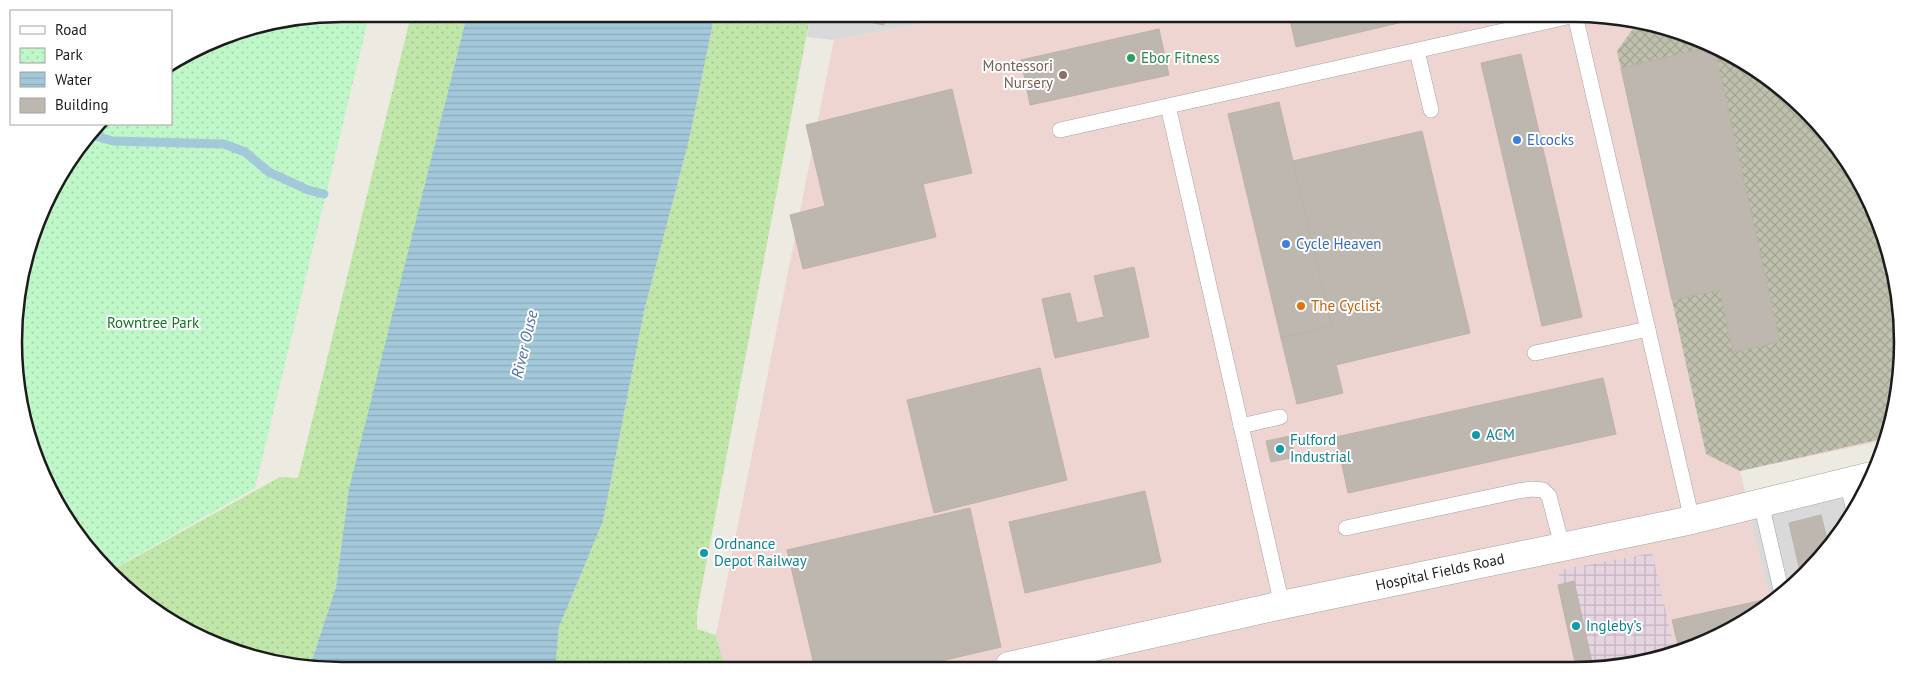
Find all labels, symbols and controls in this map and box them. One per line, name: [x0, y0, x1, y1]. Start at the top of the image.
legend: [10, 10, 172, 125]
text: Road: [55, 20, 87, 39]
text: Park: [55, 45, 83, 64]
place label: Ebor Fitness: [1141, 48, 1220, 67]
marker: Ebor Fitness: [1125, 52, 1137, 64]
place label: Montessori Nursery: [983, 56, 1053, 92]
marker: Montessori Nursery: [1057, 69, 1069, 81]
text: Water: [55, 70, 92, 89]
text: Building: [55, 95, 109, 114]
place label: Elcocks: [1527, 130, 1574, 149]
marker: Elcocks: [1511, 134, 1523, 146]
place label: Cycle Heaven: [1296, 234, 1382, 253]
marker: Cycle Heaven: [1280, 238, 1292, 250]
place label: The Cyclist: [1311, 296, 1380, 315]
marker: The Cyclist: [1295, 300, 1307, 312]
water label: River Ouse: [506, 308, 542, 380]
park label: Rowntree Park: [107, 313, 200, 332]
place label: ACM: [1486, 425, 1515, 444]
marker: ACM: [1470, 429, 1482, 441]
place label: Fulford Industrial: [1290, 430, 1352, 466]
marker: Fulford Industrial: [1274, 443, 1286, 455]
place label: Ordnance Depot Railway: [714, 534, 807, 570]
marker: Ordnance Depot Railway: [698, 547, 710, 559]
street label: Hospital Fields Road: [1374, 549, 1506, 594]
place label: Ingleby’s: [1586, 616, 1642, 635]
marker: Ingleby’s: [1570, 620, 1582, 632]

